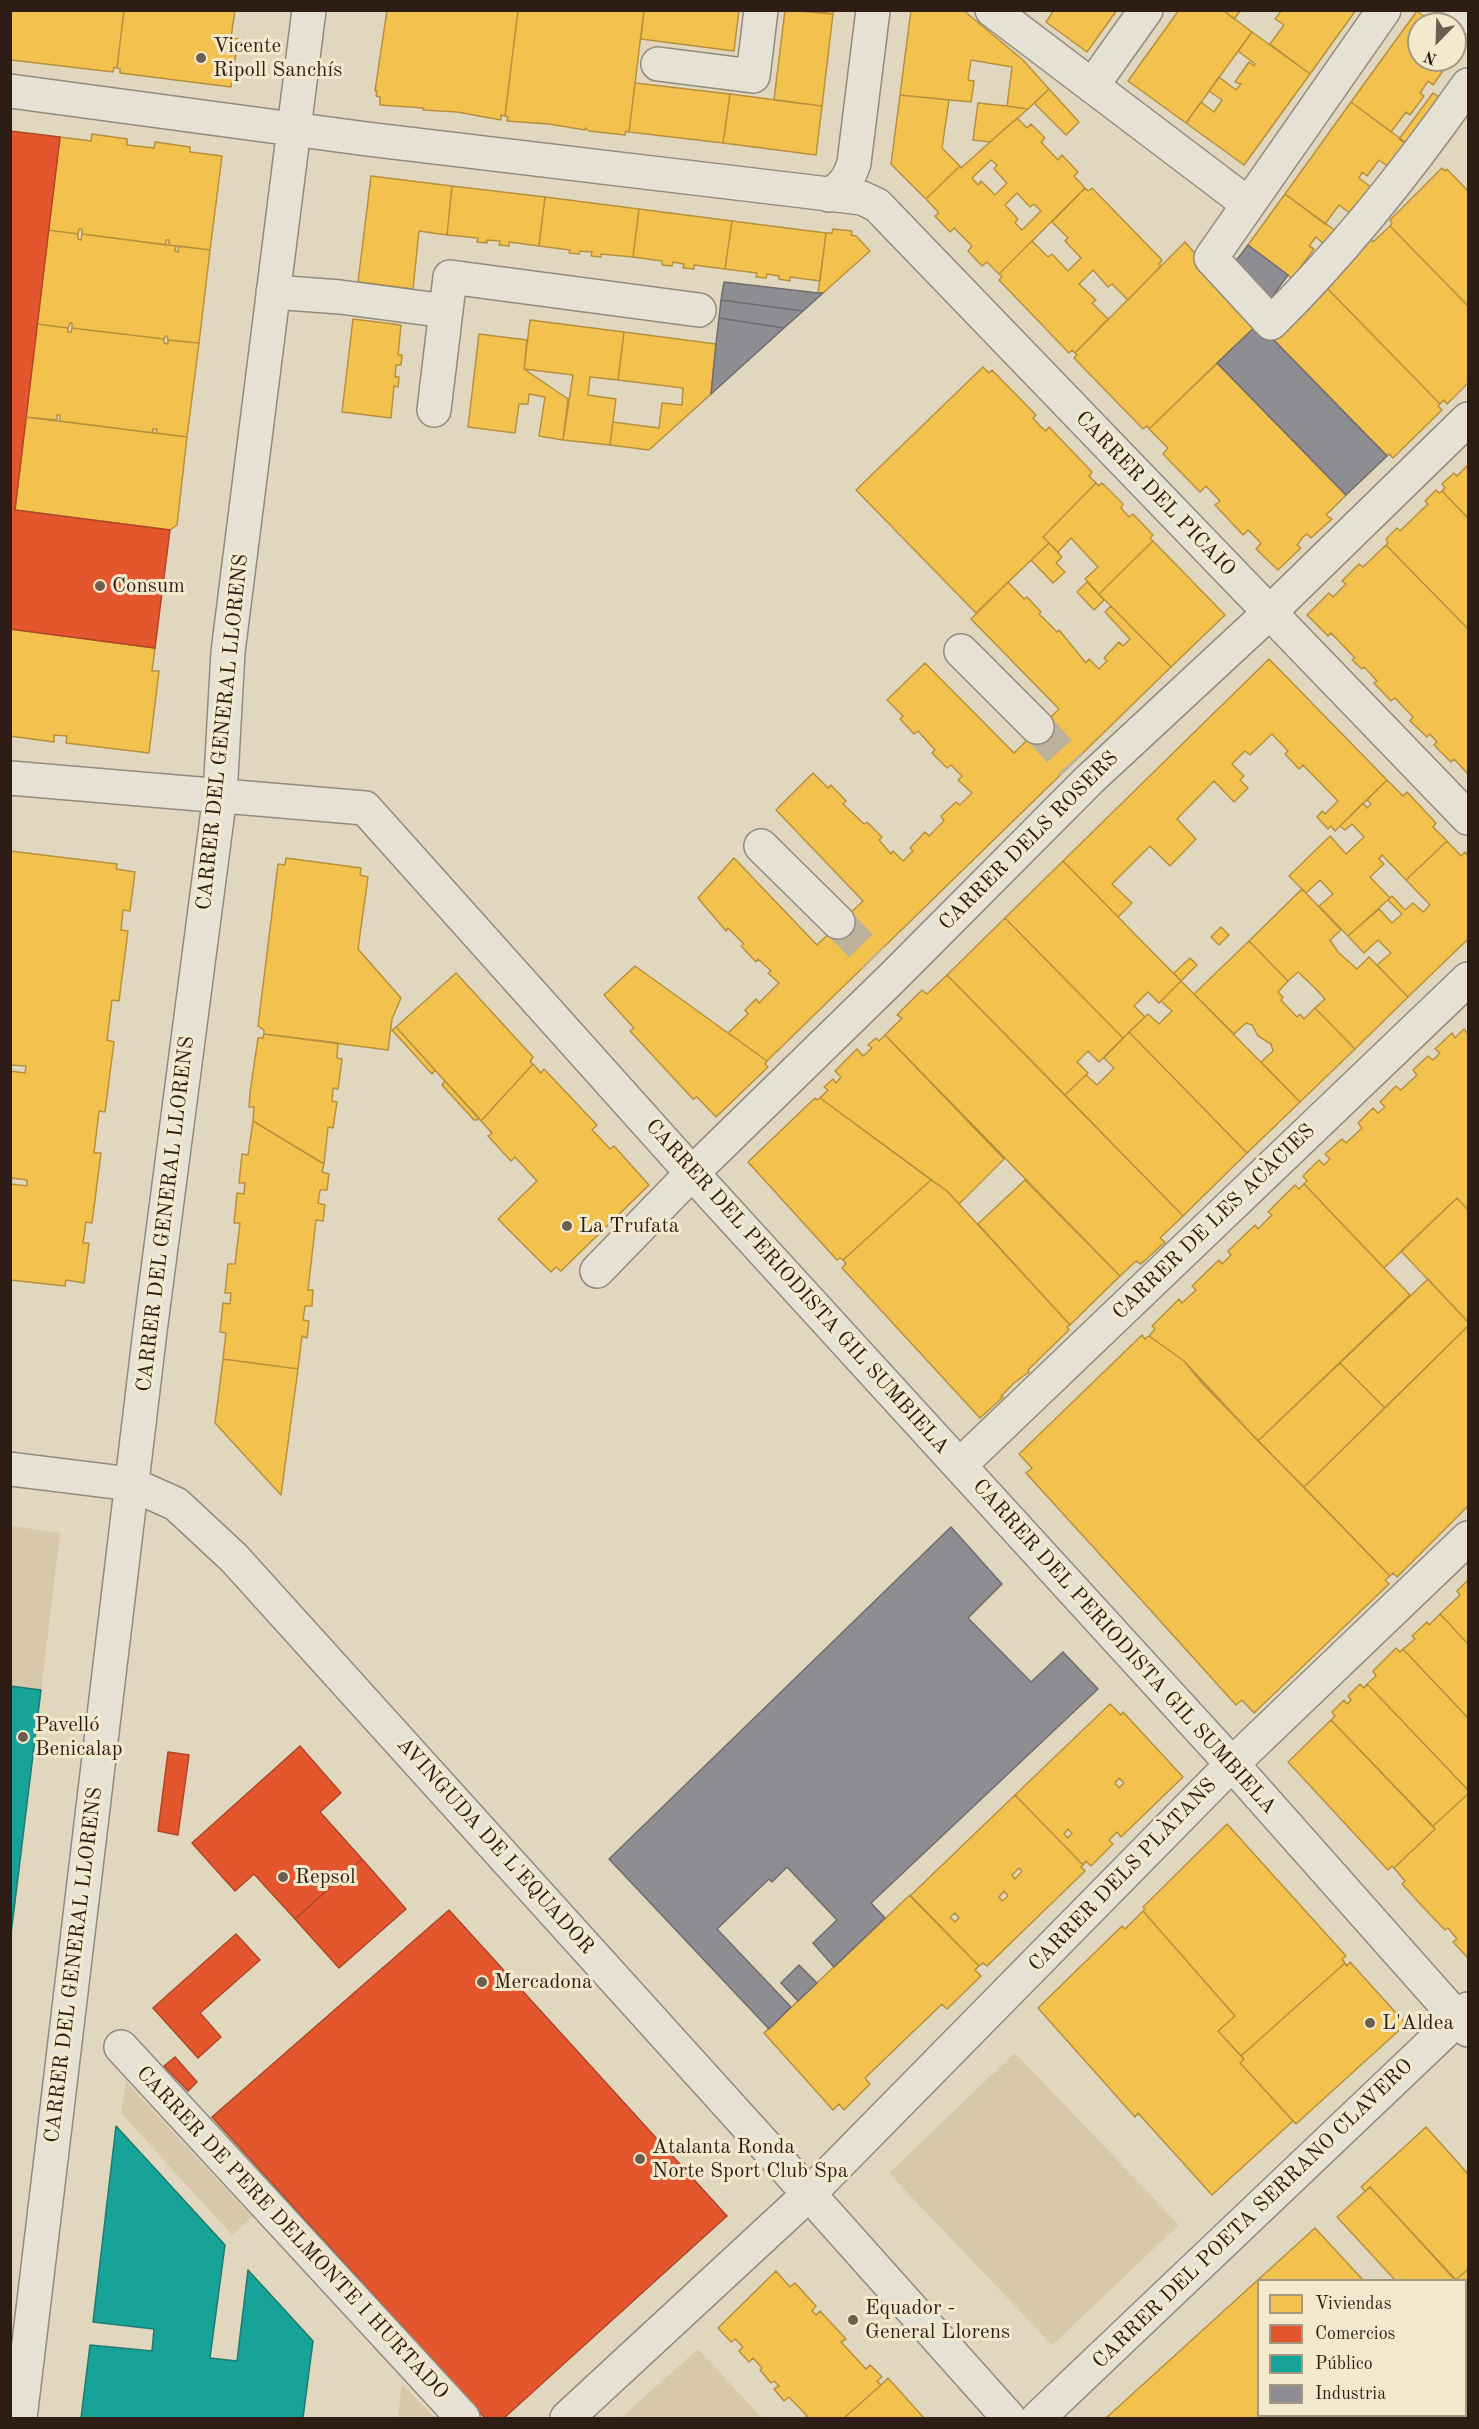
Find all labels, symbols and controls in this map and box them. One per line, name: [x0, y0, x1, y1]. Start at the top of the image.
north arrow: [1407, 12, 1467, 72]
place label: Vicente Ripoll Sanchís: [213, 33, 342, 83]
text: N: [1422, 47, 1440, 66]
marker: Vicente Ripoll Sanchís: [194, 51, 208, 65]
street label: CARRER DEL PICAIO: [1070, 406, 1240, 582]
street label: CARRER DEL GENERAL LLORENS: [192, 553, 254, 911]
place label: Consum: [112, 573, 185, 599]
marker: Consum: [93, 579, 107, 593]
street label: CARRER DELS ROSERS: [934, 746, 1124, 936]
street label: CARRER DEL GENERAL LLORENS: [132, 1035, 200, 1393]
street label: CARRER DEL PERIODISTA GIL SUMBIELA: [640, 1114, 954, 1460]
street label: CARRER DE LES ACÀCIES: [1108, 1119, 1320, 1325]
place label: La Trufata: [579, 1213, 679, 1239]
marker: La Trufata: [560, 1219, 574, 1233]
street label: CARRER DEL PERIODISTA GIL SUMBIELA: [967, 1474, 1281, 1820]
place label: Pavelló Benicalap: [35, 1712, 123, 1762]
marker: Pavelló Benicalap: [16, 1730, 30, 1744]
street label: AVINGUDA DE L'EQUADOR: [391, 1732, 599, 1960]
street label: CARRER DELS PLÀTANS: [1024, 1773, 1222, 1977]
street label: CARRER DEL GENERAL LLORENS: [40, 1786, 108, 2144]
place label: Repsol: [295, 1864, 356, 1890]
marker: Repsol: [276, 1870, 290, 1884]
place label: Mercadona: [494, 1969, 592, 1995]
marker: Mercadona: [475, 1975, 489, 1989]
place label: L'Aldea: [1382, 2010, 1454, 2036]
marker: L'Aldea: [1363, 2016, 1377, 2030]
street label: CARRER DEL POETA SERRANO CLAVERO: [1088, 2054, 1418, 2374]
street label: CARRER DE PERE DELMONTE I HURTADO: [130, 2061, 454, 2405]
place label: Atalanta Ronda Norte Sport Club Spa: [652, 2134, 848, 2184]
marker: Atalanta Ronda Norte Sport Club Spa: [633, 2152, 647, 2166]
legend: [1257, 2279, 1467, 2417]
place label: Equador - General Llorens: [865, 2295, 1010, 2345]
text: Viviendas: [1315, 2295, 1391, 2313]
marker: Equador - General Llorens: [846, 2313, 860, 2327]
text: Comercios: [1315, 2325, 1395, 2343]
text: Público: [1315, 2355, 1373, 2373]
text: Industria: [1315, 2385, 1386, 2403]

